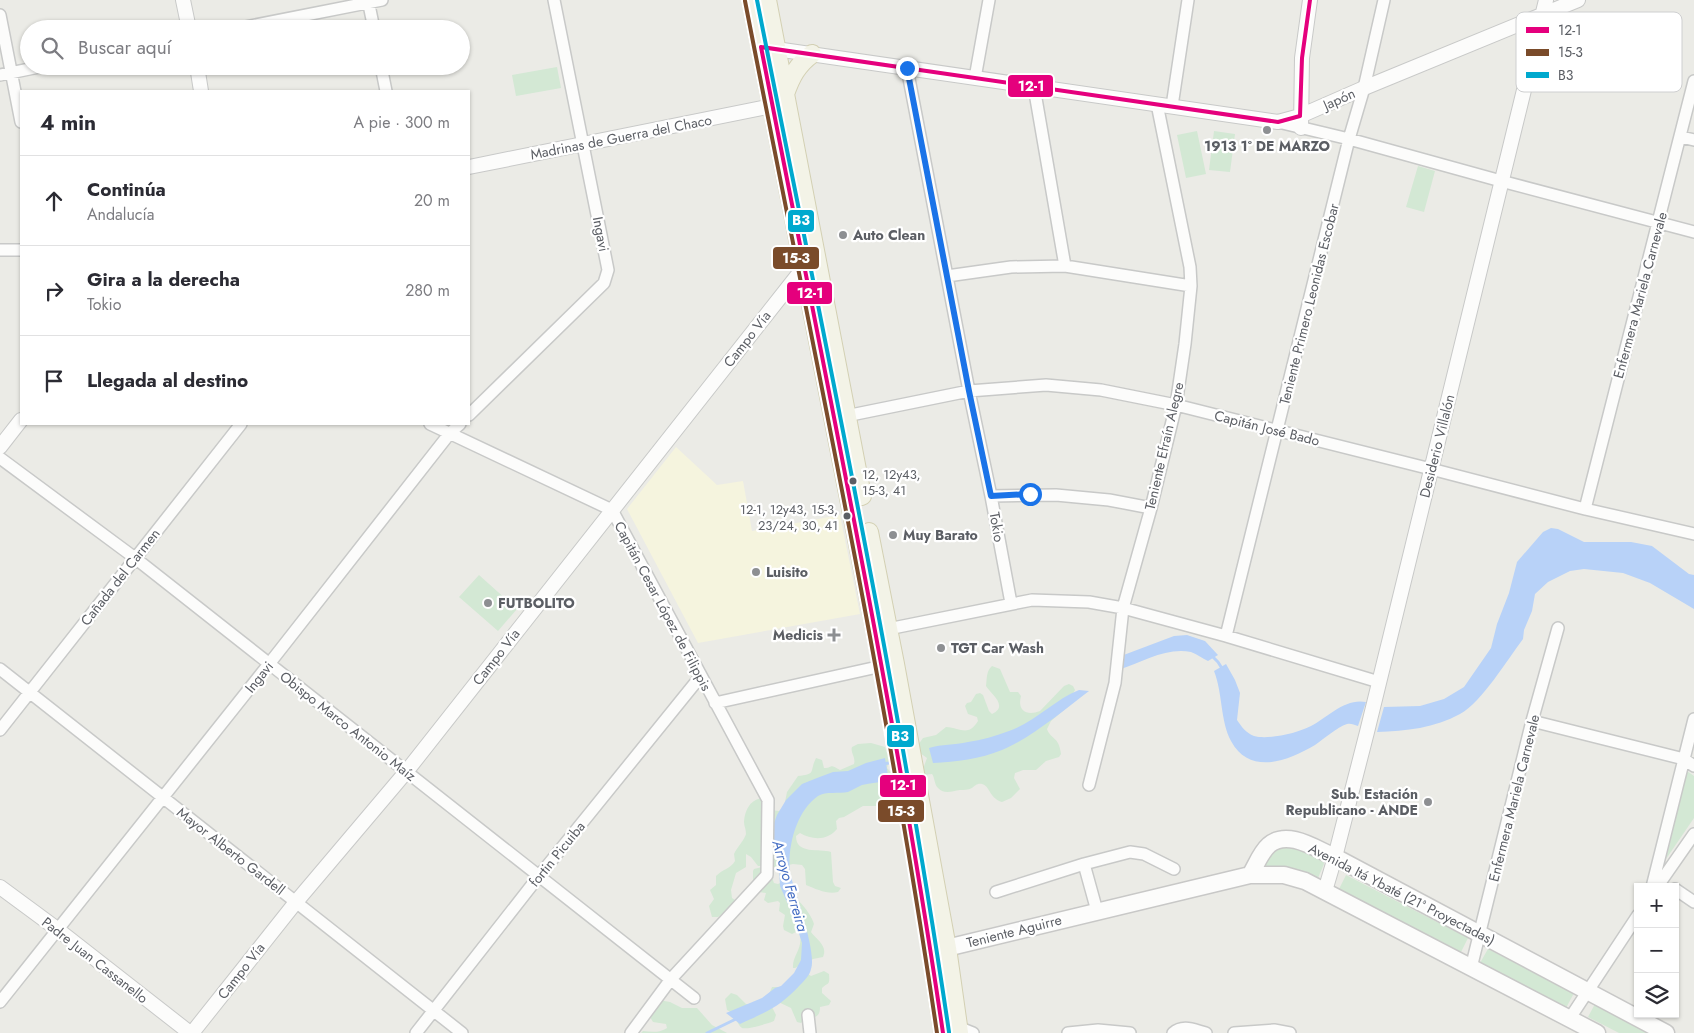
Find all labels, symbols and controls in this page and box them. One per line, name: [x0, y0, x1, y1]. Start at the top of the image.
legend: [1516, 12, 1682, 92]
search box: [20, 20, 470, 75]
text: 12-1: [1558, 20, 1582, 40]
icon: search: [38, 34, 66, 62]
text: Buscar aquí: [78, 34, 172, 61]
text: 15-3: [1558, 42, 1583, 62]
route end: [896, 57, 919, 80]
text: B3: [1558, 65, 1574, 85]
line badge: 12-1: [1007, 74, 1054, 98]
text: 12-1: [1018, 76, 1044, 96]
street label: Japón: [1318, 83, 1358, 116]
text: 4 min: [40, 108, 96, 138]
street label: Madrinas de Guerra del Chaco: [529, 110, 714, 164]
text: A pie · 300 m: [354, 111, 450, 134]
marker: 1913 1º DE MARZO: [1261, 124, 1273, 136]
place label: 1913 1º DE MARZO: [1204, 136, 1330, 156]
text: Continúa: [87, 176, 166, 203]
icon: ahead: [40, 187, 68, 215]
text: 20 m: [414, 189, 450, 212]
street label: Teniente Primero Leonidas Escobar: [1274, 201, 1344, 407]
text: Andalucía: [87, 203, 154, 226]
line badge: B3: [787, 209, 815, 233]
text: B3: [792, 210, 810, 230]
street label: Enfermera Mariela Carnevale: [1608, 210, 1672, 380]
street label: Ingavi: [588, 215, 614, 253]
place label: Auto Clean: [852, 225, 925, 245]
marker: Auto Clean: [837, 229, 849, 241]
line badge: 15-3: [772, 246, 820, 270]
text: 15-3: [782, 248, 810, 268]
text: Gira a la derecha: [87, 266, 240, 293]
icon: right: [40, 277, 68, 305]
text: 280 m: [405, 279, 450, 302]
line badge: 12-1: [786, 281, 833, 305]
text: 12-1: [797, 283, 823, 303]
text: Tokio: [87, 293, 122, 316]
street label: Campo Vía: [719, 307, 775, 371]
icon: arrive: [40, 367, 68, 395]
text: Llegada al destino: [87, 367, 248, 394]
street label: Teniente Efraín Alegre: [1140, 380, 1188, 512]
street label: Desiderio Villalón: [1415, 392, 1459, 500]
street label: Capitán José Bado: [1212, 405, 1322, 451]
place label: 12, 12y43, 15-3, 41: [862, 465, 921, 500]
marker: 12, 12y43, 15-3, 41: [848, 476, 858, 486]
route start: [1019, 483, 1042, 506]
place label: 12-1, 12y43, 15-3, 23/24, 30, 41: [740, 500, 838, 535]
street label: Tokio: [985, 510, 1010, 544]
marker: 12-1, 12y43, 15-3, 23/24, 30, 41: [842, 511, 852, 521]
street label: Capitán Cesar López de Filippis: [610, 518, 716, 695]
street label: Cañada del Carmen: [76, 524, 164, 630]
place label: Muy Barato: [903, 525, 978, 545]
marker: Muy Barato: [887, 529, 899, 541]
place label: Luisito: [766, 562, 808, 582]
marker: Luisito: [750, 566, 762, 578]
place label: FUTBOLITO: [498, 593, 575, 613]
marker: FUTBOLITO: [482, 597, 494, 609]
street label: Campo Vía: [468, 625, 524, 689]
place label: Medicis: [773, 625, 824, 645]
marker: Medicis: [827, 628, 841, 642]
place label: TGT Car Wash: [951, 638, 1044, 658]
marker: TGT Car Wash: [935, 642, 947, 654]
street label: Ingavi: [240, 657, 278, 697]
street label: Obispo Marco Antonio Maíz: [276, 666, 421, 786]
street label: Enfermera Mariela Carnevale: [1484, 712, 1544, 884]
line badge: B3: [886, 724, 915, 748]
text: B3: [891, 726, 909, 746]
line badge: 12-1: [879, 774, 927, 798]
text: 12-1: [890, 775, 916, 795]
place label: Sub. Estación Republicano - ANDE: [1286, 784, 1418, 820]
marker: Sub. Estación Republicano - ANDE: [1422, 796, 1434, 808]
line badge: 15-3: [877, 799, 925, 823]
text: 15-3: [887, 801, 915, 821]
street label: Mayor Alberto Gardell: [173, 802, 289, 900]
street label: fortin Picuiba: [524, 817, 590, 891]
water label: Arroyo Ferreira: [766, 837, 814, 935]
street label: Avenida Itá Ybaté (21ª Proyectadas): [1305, 838, 1499, 950]
map controls: [1634, 883, 1679, 1018]
button: +: [1634, 883, 1679, 928]
street label: Teniente Aguirre: [964, 910, 1064, 952]
street label: Padre Juan Cassanello: [38, 912, 153, 1008]
button: −: [1634, 928, 1679, 973]
street label: Campo Vía: [213, 939, 269, 1003]
button: layers: [1634, 973, 1679, 1018]

